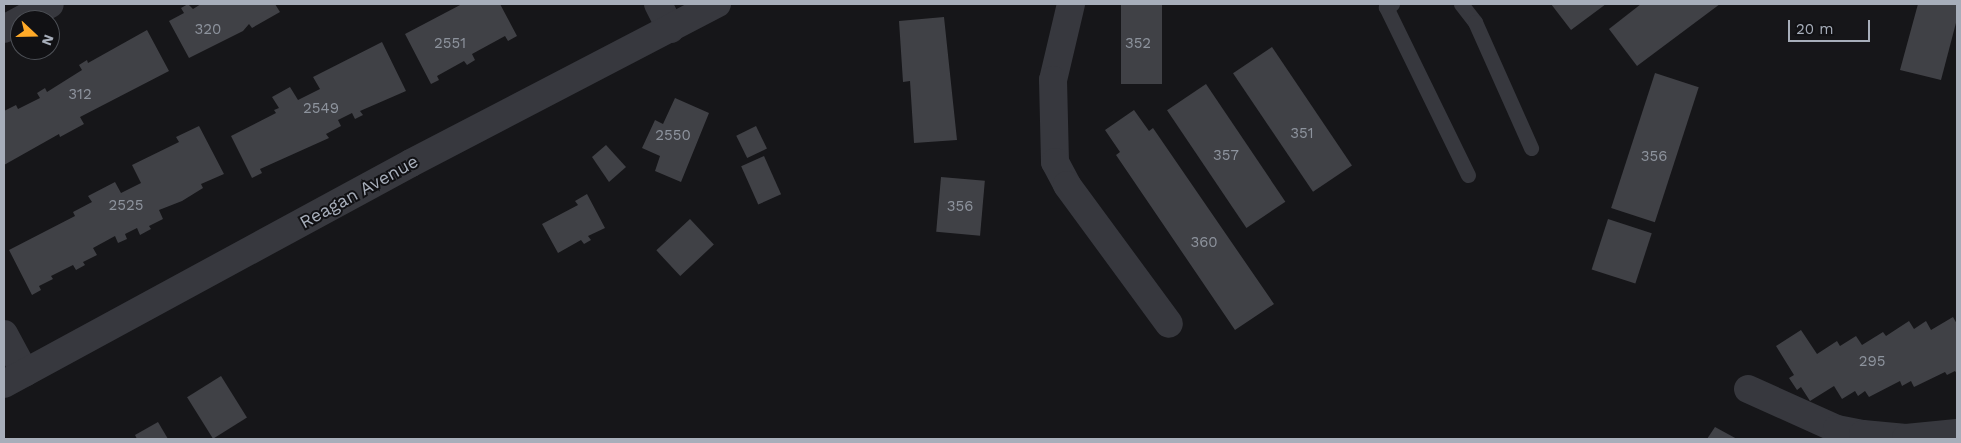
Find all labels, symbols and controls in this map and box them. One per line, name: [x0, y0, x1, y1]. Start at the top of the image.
north arrow: [10, 10, 60, 60]
scale bar: [1791, 10, 1874, 42]
text: 20 m: [1796, 20, 1834, 38]
house number: 320: [195, 21, 221, 39]
text: N: [39, 32, 57, 48]
house number: 2551: [434, 35, 466, 53]
house number: 352: [1125, 35, 1151, 53]
house number: 312: [68, 86, 92, 104]
house number: 2549: [303, 100, 339, 118]
house number: 351: [1290, 125, 1314, 143]
house number: 2550: [655, 127, 691, 145]
house number: 357: [1213, 147, 1239, 165]
house number: 356: [1641, 148, 1667, 166]
street label: Reagan Avenue: [296, 150, 422, 234]
house number: 2525: [109, 197, 143, 215]
house number: 356: [947, 198, 973, 216]
house number: 360: [1190, 234, 1218, 252]
house number: 295: [1859, 353, 1885, 371]

